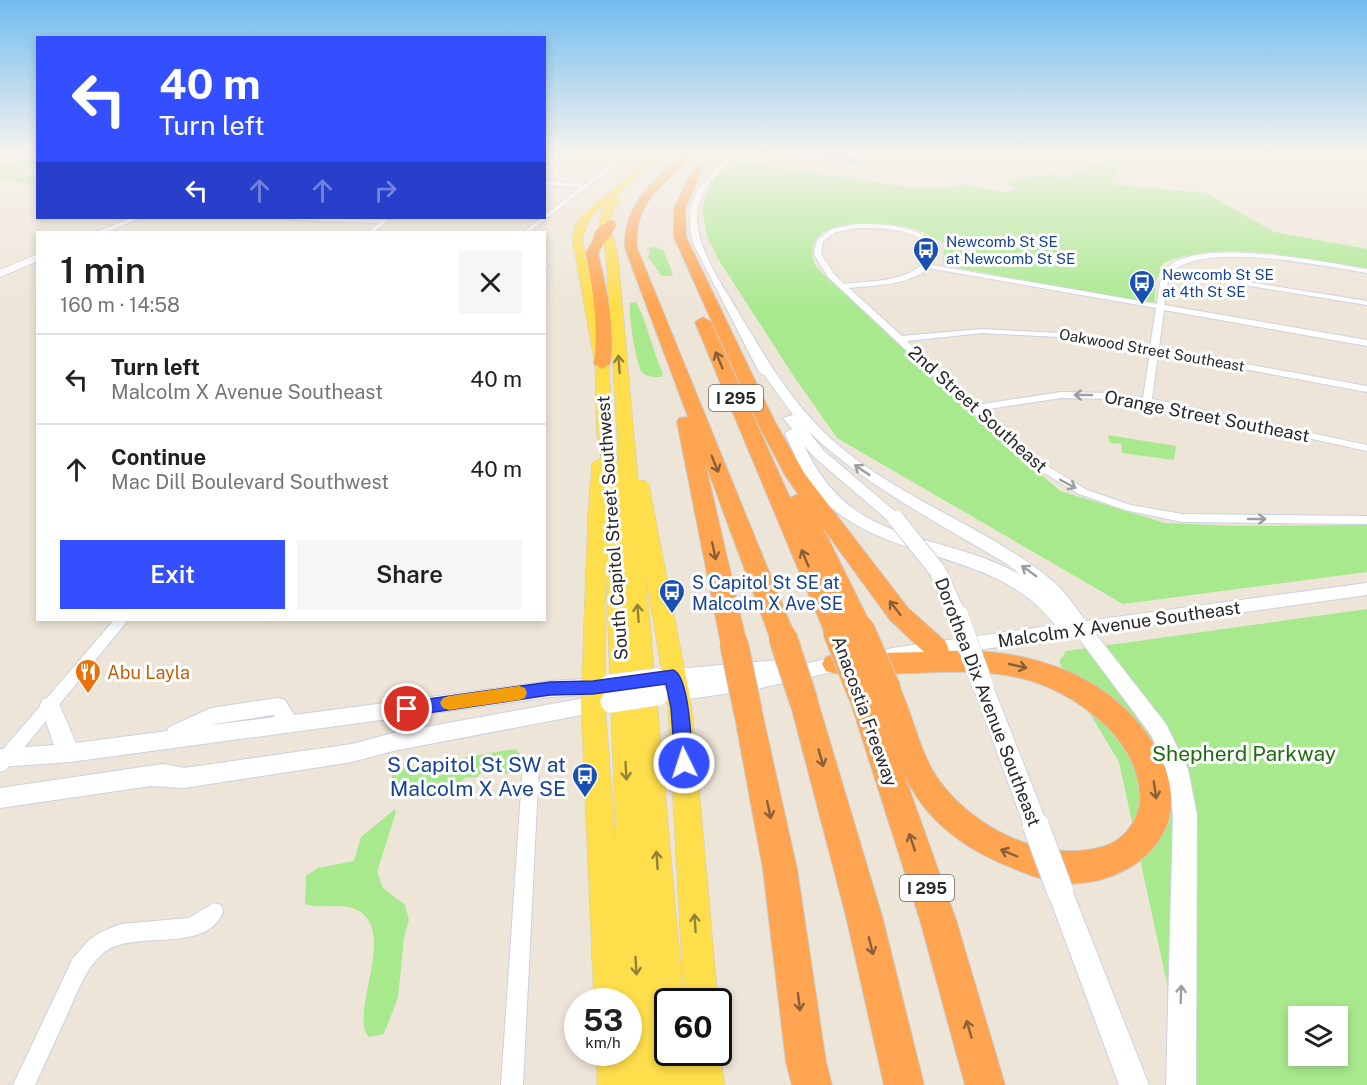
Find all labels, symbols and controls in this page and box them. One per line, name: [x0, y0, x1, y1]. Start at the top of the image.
text: 40 m: [159, 59, 261, 108]
icon: left: [60, 60, 138, 138]
text: Turn left: [159, 109, 265, 141]
icon: left: [180, 174, 213, 207]
icon: ahead: [243, 174, 276, 207]
icon: ahead: [306, 174, 339, 207]
icon: right: [369, 174, 402, 207]
place label: Newcomb St SE at Newcomb St SE: [946, 233, 1075, 267]
bus stop icon: Newcomb St SE at Newcomb St SE: [911, 235, 941, 273]
text: 1 min: [60, 249, 146, 291]
button: close: [459, 251, 522, 314]
place label: Newcomb St SE at 4th St SE: [1162, 266, 1274, 300]
bus stop icon: Newcomb St SE at 4th St SE: [1127, 268, 1157, 306]
text: 160 m · 14:58: [60, 293, 180, 317]
street label: Oakwood Street Southeast: [1058, 325, 1246, 375]
street label: 2nd Street Southeast: [904, 341, 1052, 477]
one-way arrow: [713, 351, 724, 369]
text: Turn left: [111, 354, 200, 380]
one-way arrow: [614, 354, 625, 374]
icon: left: [60, 363, 93, 396]
text: 40 m: [470, 366, 522, 392]
text: Malcolm X Avenue Southeast: [111, 380, 383, 404]
road number: I 295: [709, 385, 763, 411]
street label: Orange Street Southeast: [1103, 386, 1311, 446]
one-way arrow: [1073, 389, 1093, 401]
street label: South Capitol Street Southwest: [592, 395, 632, 661]
text: Continue: [111, 444, 206, 470]
icon: ahead: [60, 453, 93, 486]
one-way arrow: [710, 454, 721, 473]
text: 40 m: [470, 456, 522, 482]
one-way arrow: [855, 464, 871, 476]
text: Mac Dill Boulevard Southwest: [111, 470, 389, 494]
one-way arrow: [1059, 478, 1076, 490]
one-way arrow: [1247, 513, 1267, 525]
button: Exit: [60, 540, 285, 609]
button: Share: [297, 540, 522, 609]
one-way arrow: [709, 542, 721, 561]
one-way arrow: [799, 549, 810, 568]
one-way arrow: [1021, 565, 1037, 577]
place label: S Capitol St SE at Malcolm X Ave SE: [692, 572, 843, 614]
street label: Dorothea Dix Avenue Southeast: [931, 575, 1045, 829]
bus stop icon: S Capitol St SE at Malcolm X Ave SE: [657, 577, 687, 615]
street label: Malcolm X Avenue Southeast: [996, 597, 1242, 651]
one-way arrow: [888, 600, 901, 616]
one-way arrow: [632, 604, 643, 624]
street label: Anacostia Freeway: [828, 633, 902, 789]
restaurant icon: Abu Layla: [73, 657, 103, 695]
one-way arrow: [1009, 661, 1028, 673]
place label: Abu Layla: [107, 662, 190, 683]
pin: [381, 683, 432, 734]
icon: arrive: [390, 692, 423, 725]
position arrow: [652, 731, 716, 795]
park label: Shepherd Parkway: [1152, 741, 1336, 766]
one-way arrow: [816, 748, 827, 767]
place label: S Capitol St SW at Malcolm X Ave SE: [387, 752, 566, 801]
one-way arrow: [621, 760, 632, 780]
bus stop icon: S Capitol St SW at Malcolm X Ave SE: [570, 761, 600, 799]
one-way arrow: [1149, 779, 1160, 799]
one-way arrow: [763, 800, 775, 819]
one-way arrow: [906, 833, 917, 852]
one-way arrow: [1000, 846, 1018, 857]
one-way arrow: [651, 851, 662, 871]
road number: I 295: [900, 875, 954, 901]
one-way arrow: [689, 913, 700, 933]
one-way arrow: [866, 937, 878, 956]
one-way arrow: [630, 955, 641, 975]
one-way arrow: [1175, 985, 1187, 1005]
speed limit sign: 60: [654, 988, 732, 1066]
one-way arrow: [793, 992, 804, 1012]
text: 53: [583, 1002, 623, 1038]
map controls: [1288, 1006, 1348, 1066]
button: layers: [1288, 1006, 1348, 1066]
one-way arrow: [963, 1020, 974, 1039]
text: km/h: [585, 1034, 621, 1051]

